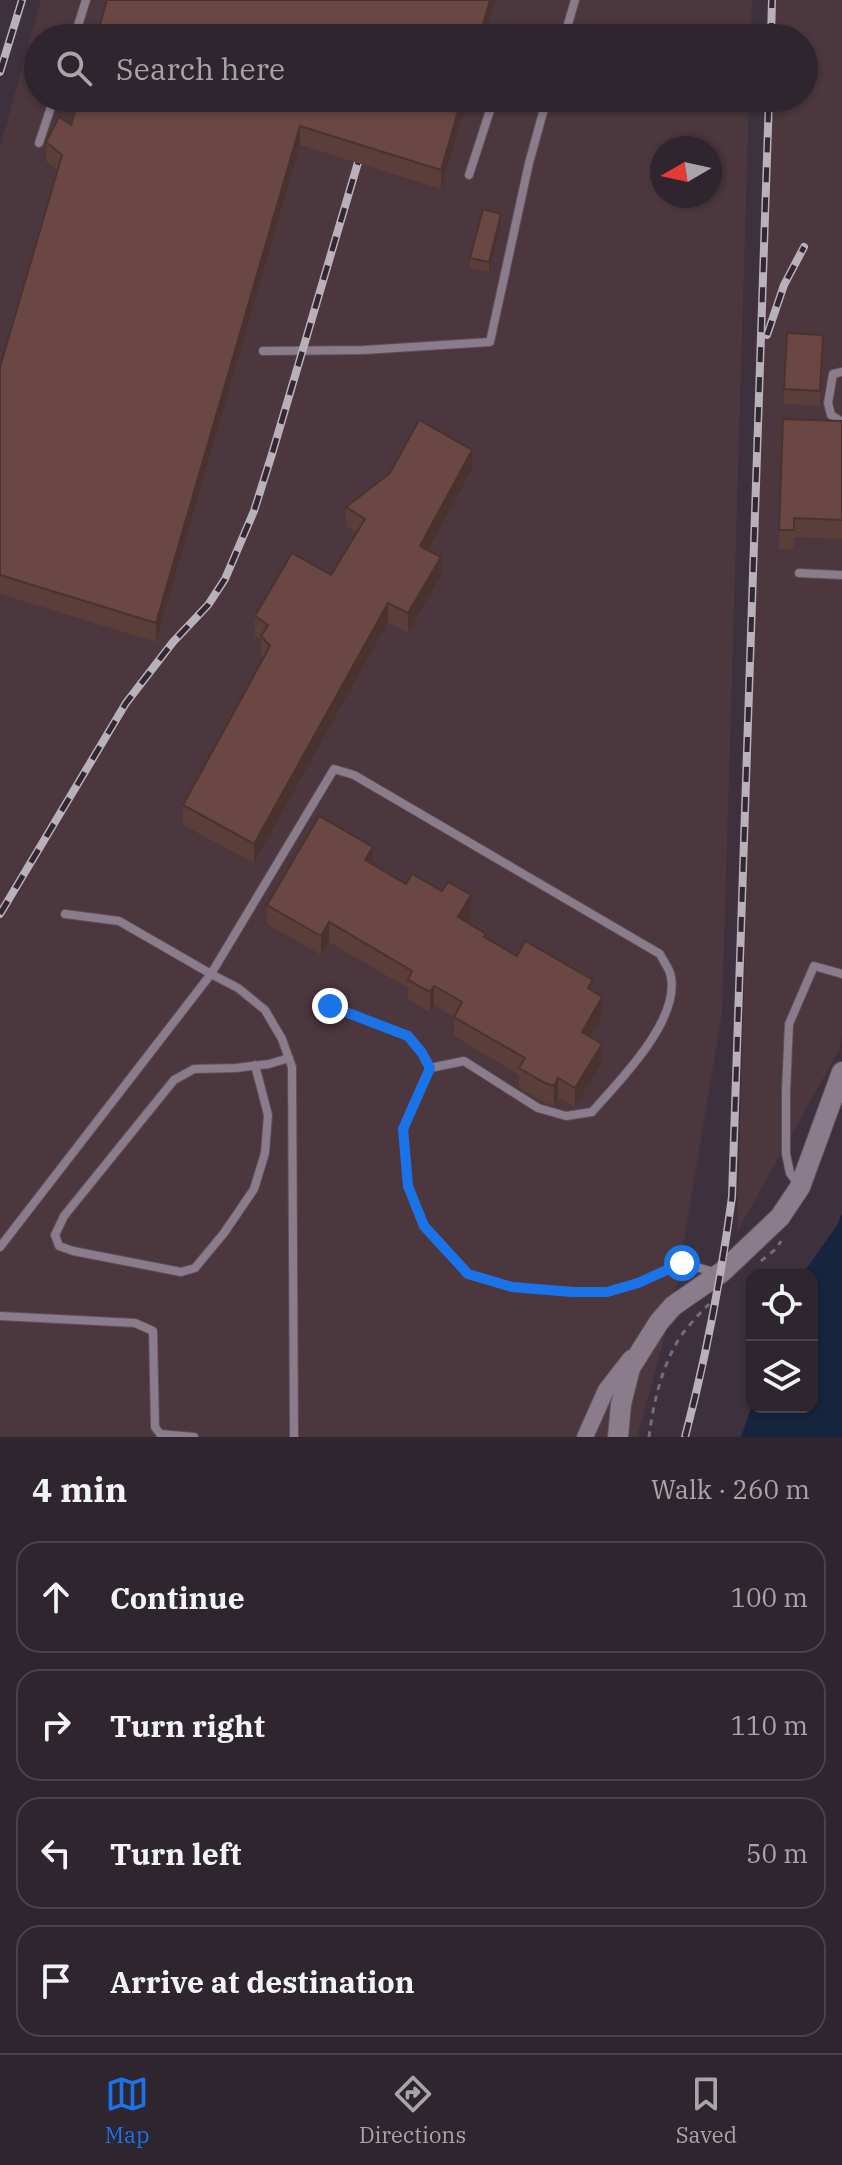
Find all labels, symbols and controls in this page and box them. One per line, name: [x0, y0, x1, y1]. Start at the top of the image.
search box: [24, 24, 818, 112]
icon: search: [52, 46, 96, 90]
text: Search here: [116, 49, 285, 88]
north arrow: [650, 136, 722, 208]
route end: [312, 988, 348, 1024]
route start: [664, 1245, 700, 1281]
map controls: [746, 1269, 818, 1413]
button: locate: [746, 1269, 818, 1341]
button: layers: [746, 1341, 818, 1413]
text: 4 min: [32, 1467, 127, 1511]
text: Walk · 260 m: [651, 1472, 810, 1506]
icon: ahead: [34, 1575, 78, 1619]
text: Continue: [110, 1578, 245, 1617]
text: 100 m: [730, 1580, 808, 1614]
icon: right: [34, 1703, 78, 1747]
text: Turn right: [110, 1706, 265, 1745]
text: 110 m: [730, 1708, 808, 1742]
icon: left: [34, 1831, 78, 1875]
text: Turn left: [110, 1834, 242, 1873]
text: 50 m: [746, 1836, 808, 1870]
icon: arrive: [34, 1959, 78, 2003]
text: Arrive at destination: [110, 1962, 415, 2001]
tab: Map: [105, 2072, 149, 2149]
tab: Directions: [359, 2072, 466, 2149]
tab: Saved: [676, 2072, 737, 2149]

